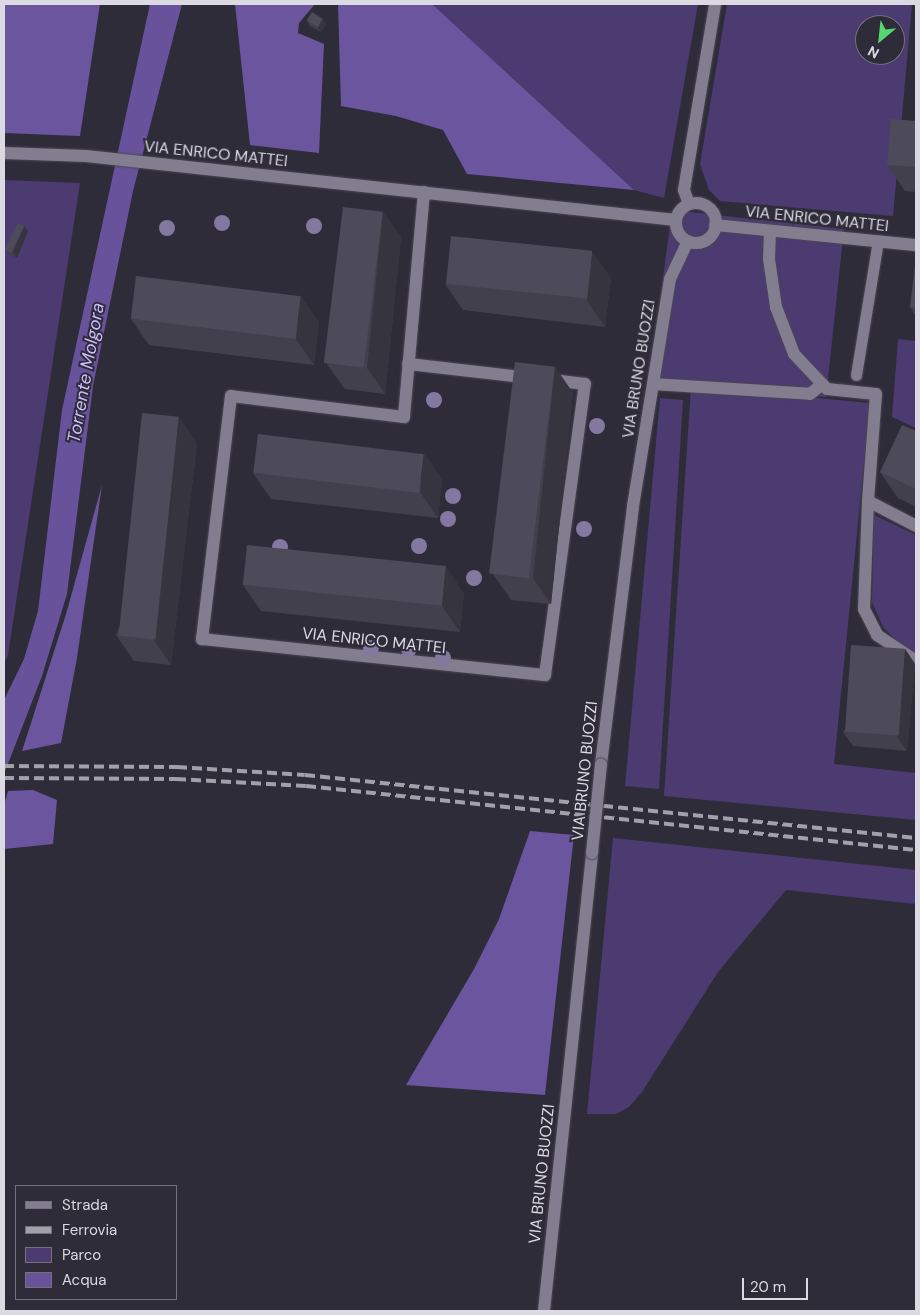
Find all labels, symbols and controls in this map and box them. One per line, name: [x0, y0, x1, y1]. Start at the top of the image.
north arrow: [855, 15, 905, 65]
text: N: [865, 42, 882, 63]
street label: VIA ENRICO MATTEI: [143, 137, 289, 171]
street label: VIA ENRICO MATTEI: [744, 202, 890, 236]
street label: VIA BRUNO BUOZZI: [619, 298, 659, 440]
water label: Torrente Molgora: [63, 301, 109, 445]
street label: VIA ENRICO MATTEI: [301, 624, 447, 658]
street label: VIA BRUNO BUOZZI: [568, 700, 602, 842]
street label: VIA BRUNO BUOZZI: [525, 1103, 559, 1245]
legend: [15, 1185, 178, 1300]
text: Strada: [62, 1195, 108, 1215]
text: Ferrovia: [62, 1220, 117, 1240]
text: Parco: [62, 1245, 101, 1265]
scale bar: [745, 1268, 811, 1300]
text: Acqua: [62, 1270, 106, 1290]
text: 20 m: [750, 1277, 786, 1297]

